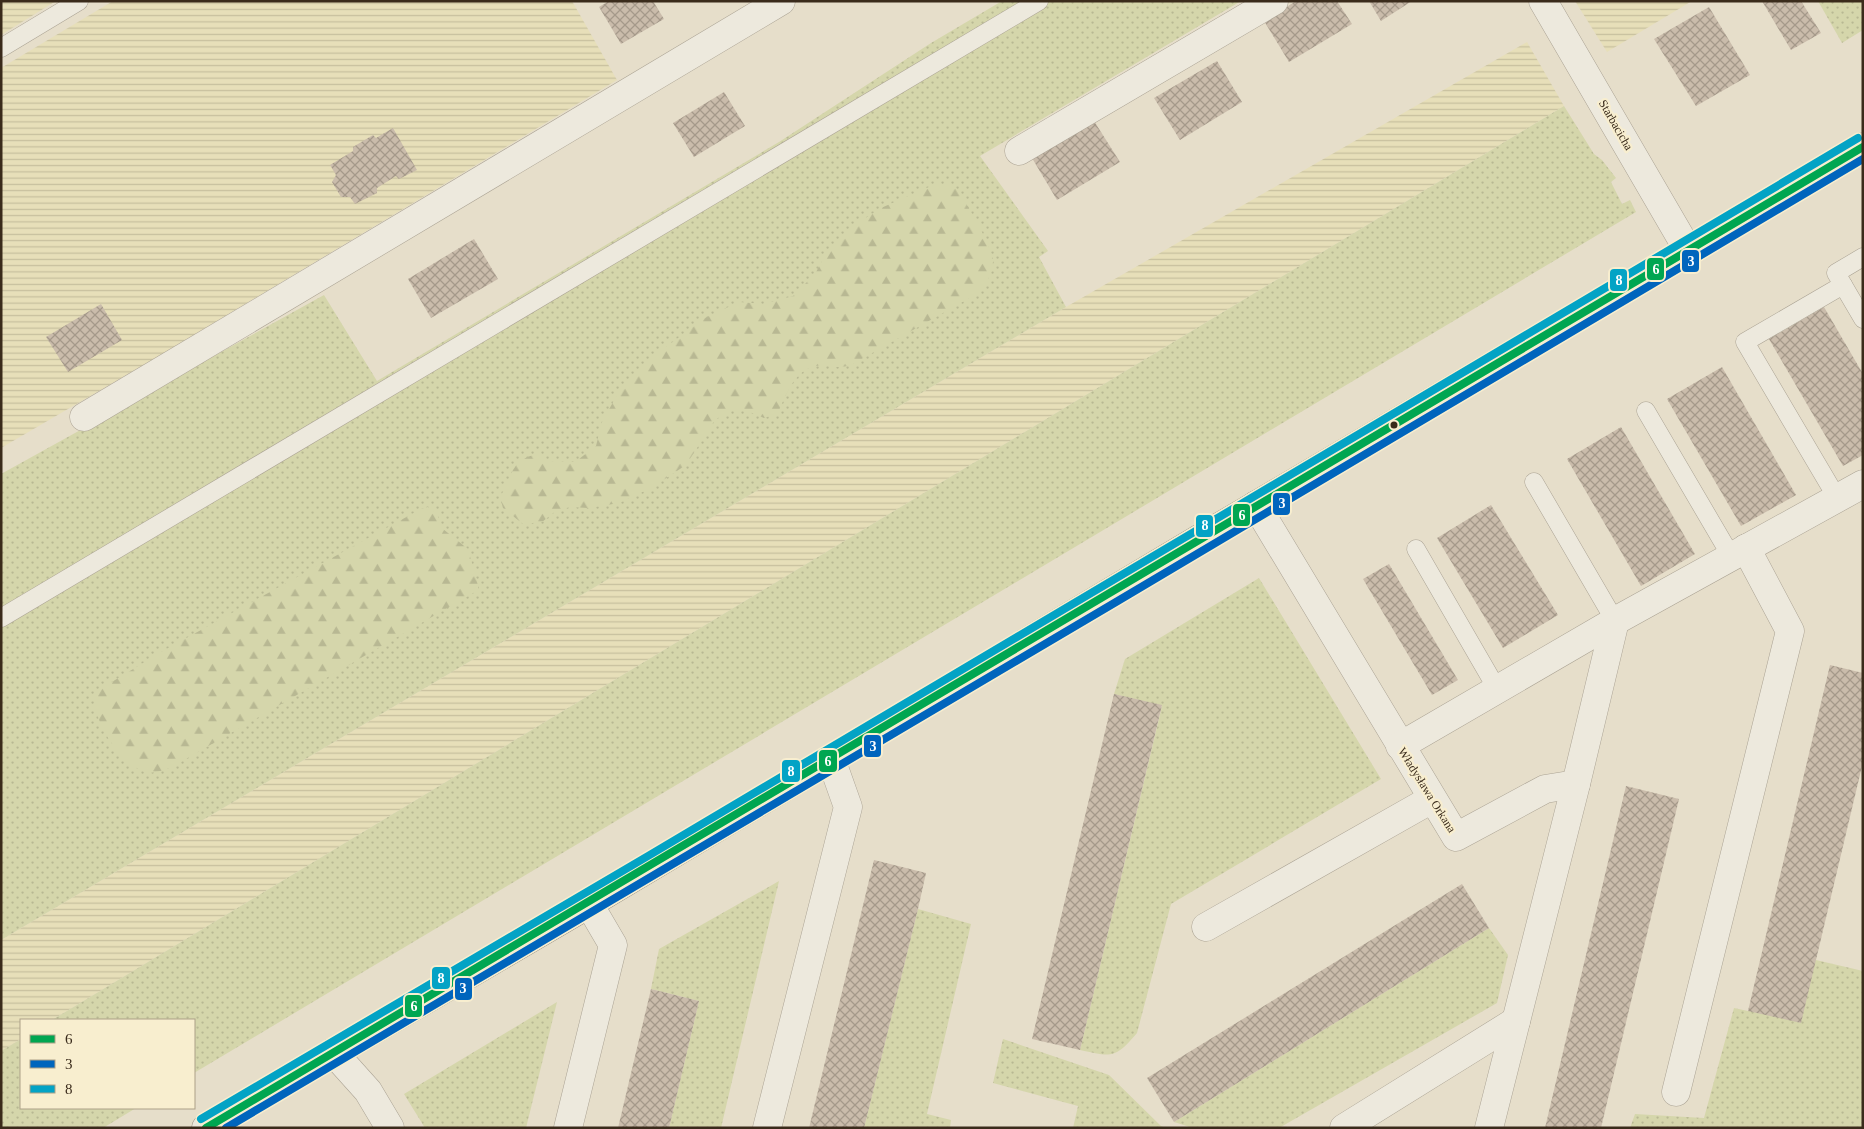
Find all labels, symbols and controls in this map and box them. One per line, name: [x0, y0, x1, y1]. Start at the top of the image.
street label: Starbacicha: [1596, 97, 1636, 153]
line badge: 3: [1681, 249, 1700, 273]
text: 3: [1688, 254, 1695, 269]
line badge: 6: [1646, 257, 1665, 281]
text: 6: [1653, 262, 1660, 277]
line badge: 8: [1609, 268, 1628, 292]
text: 8: [1616, 273, 1623, 288]
unlabelled marker: [1389, 420, 1399, 430]
line badge: 3: [1272, 492, 1291, 516]
text: 3: [1279, 496, 1286, 511]
line badge: 6: [1232, 503, 1251, 527]
text: 6: [1239, 508, 1246, 523]
line badge: 8: [1195, 514, 1214, 538]
text: 8: [1202, 518, 1209, 533]
line badge: 3: [863, 734, 882, 758]
text: 3: [870, 739, 877, 754]
street label: Władysława Orkana: [1395, 745, 1459, 836]
line badge: 6: [818, 749, 838, 773]
text: 6: [825, 754, 832, 769]
line badge: 8: [781, 759, 801, 783]
text: 8: [788, 764, 795, 779]
line badge: 8: [431, 966, 451, 990]
text: 8: [438, 971, 445, 986]
line badge: 3: [454, 977, 473, 1001]
text: 3: [460, 981, 467, 996]
line badge: 6: [404, 994, 423, 1018]
text: 6: [411, 999, 418, 1014]
legend: [20, 1019, 195, 1109]
text: 6: [65, 1031, 73, 1047]
text: 3: [65, 1056, 73, 1072]
text: 8: [65, 1081, 73, 1097]

